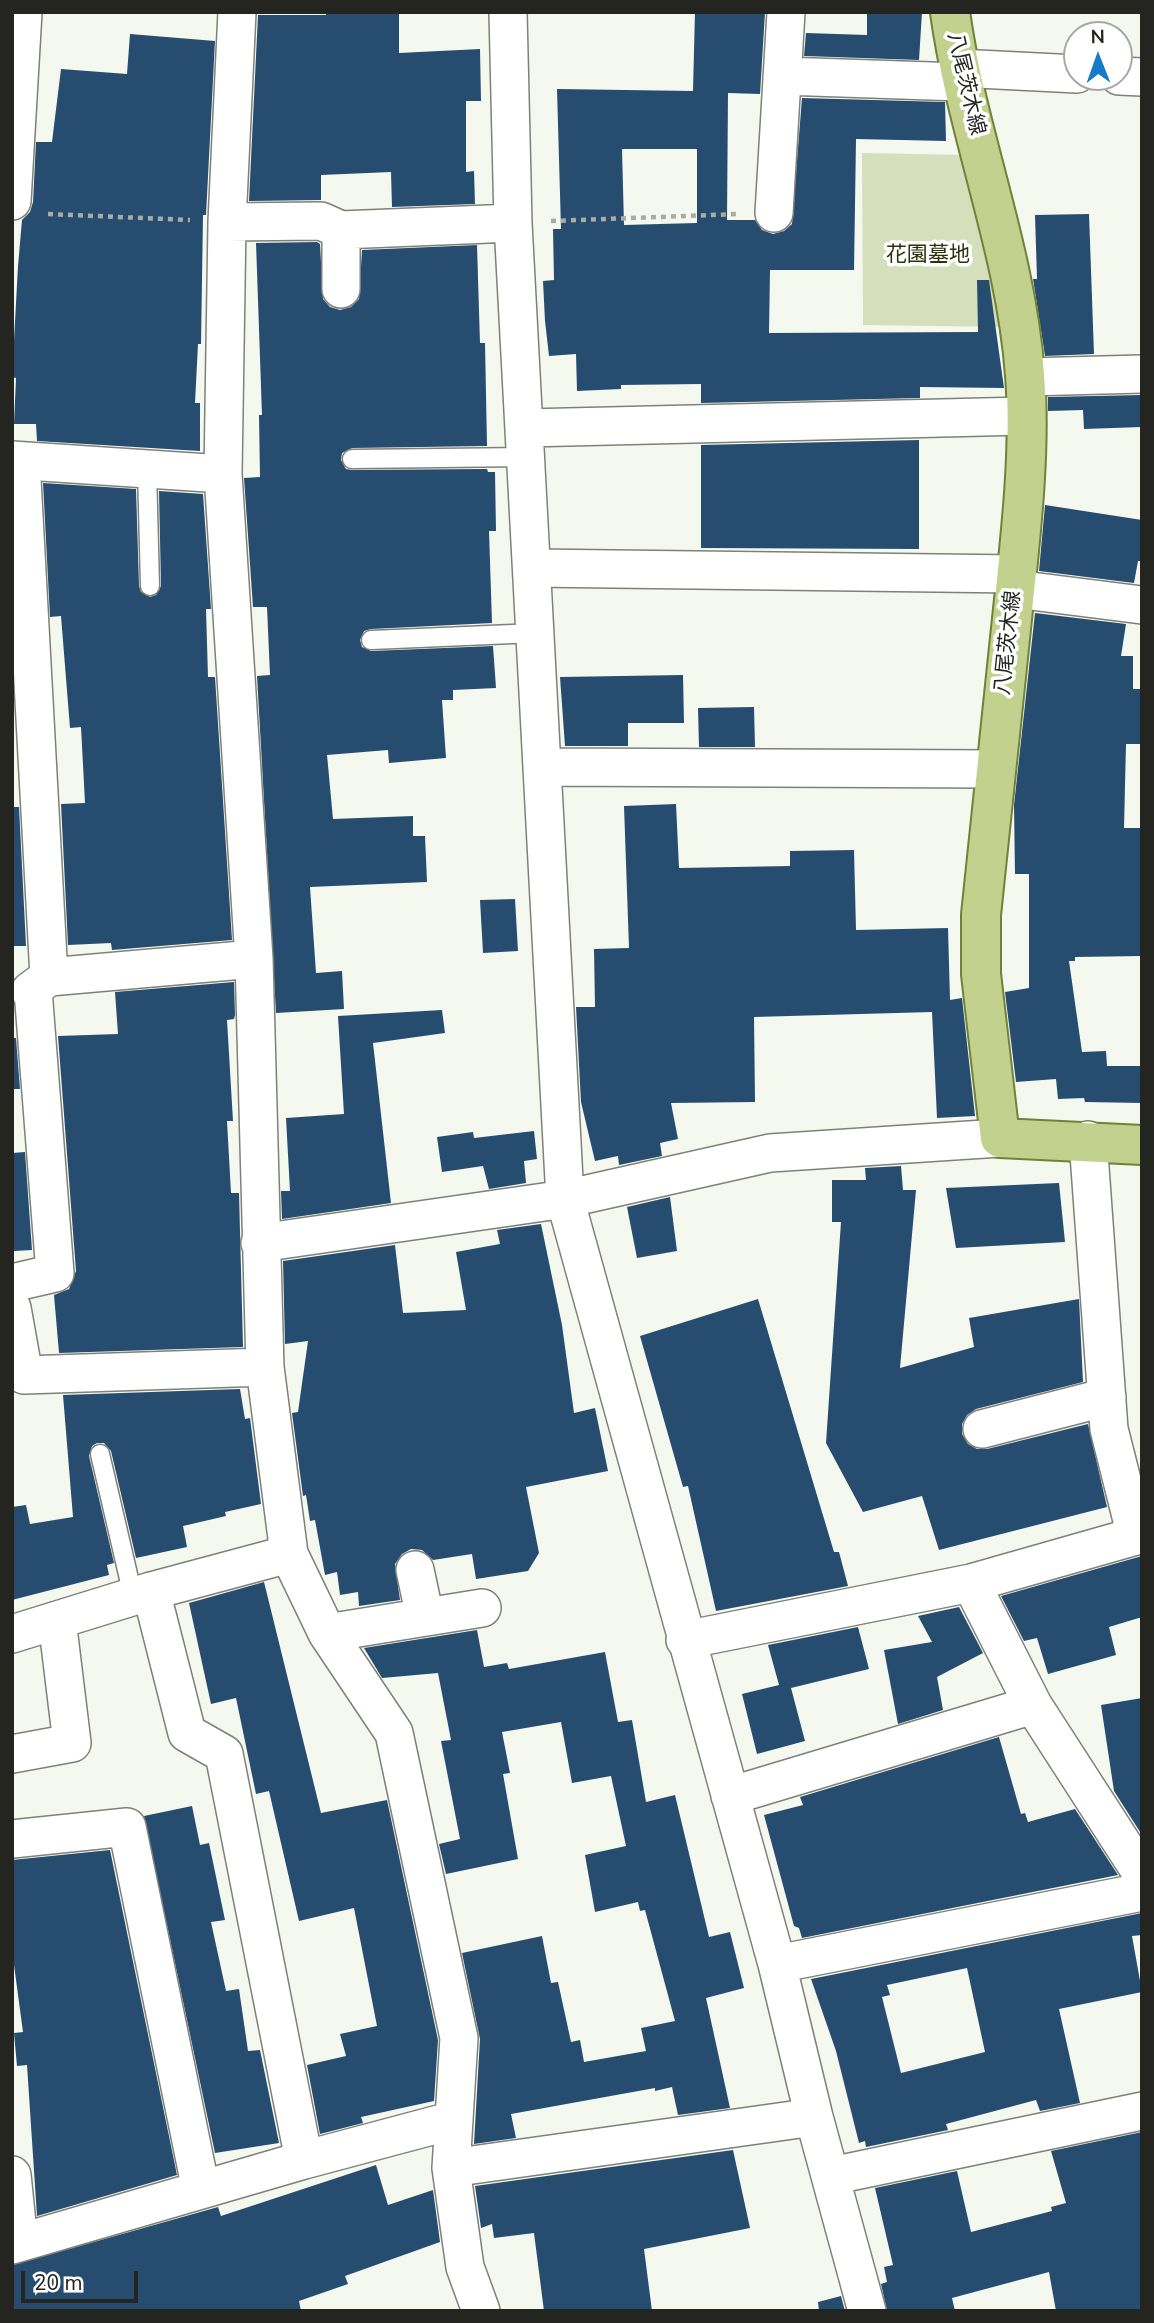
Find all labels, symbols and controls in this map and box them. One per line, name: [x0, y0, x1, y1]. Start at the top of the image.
north arrow: [1063, 21, 1133, 91]
text: N: [1090, 24, 1105, 50]
street label: 八尾茨木線: [941, 30, 989, 138]
park label: 花園墓地: [886, 243, 970, 269]
street label: 八尾茨木線: [991, 589, 1027, 697]
scale bar: [24, 2256, 142, 2300]
text: 20 m: [34, 2269, 83, 2297]

